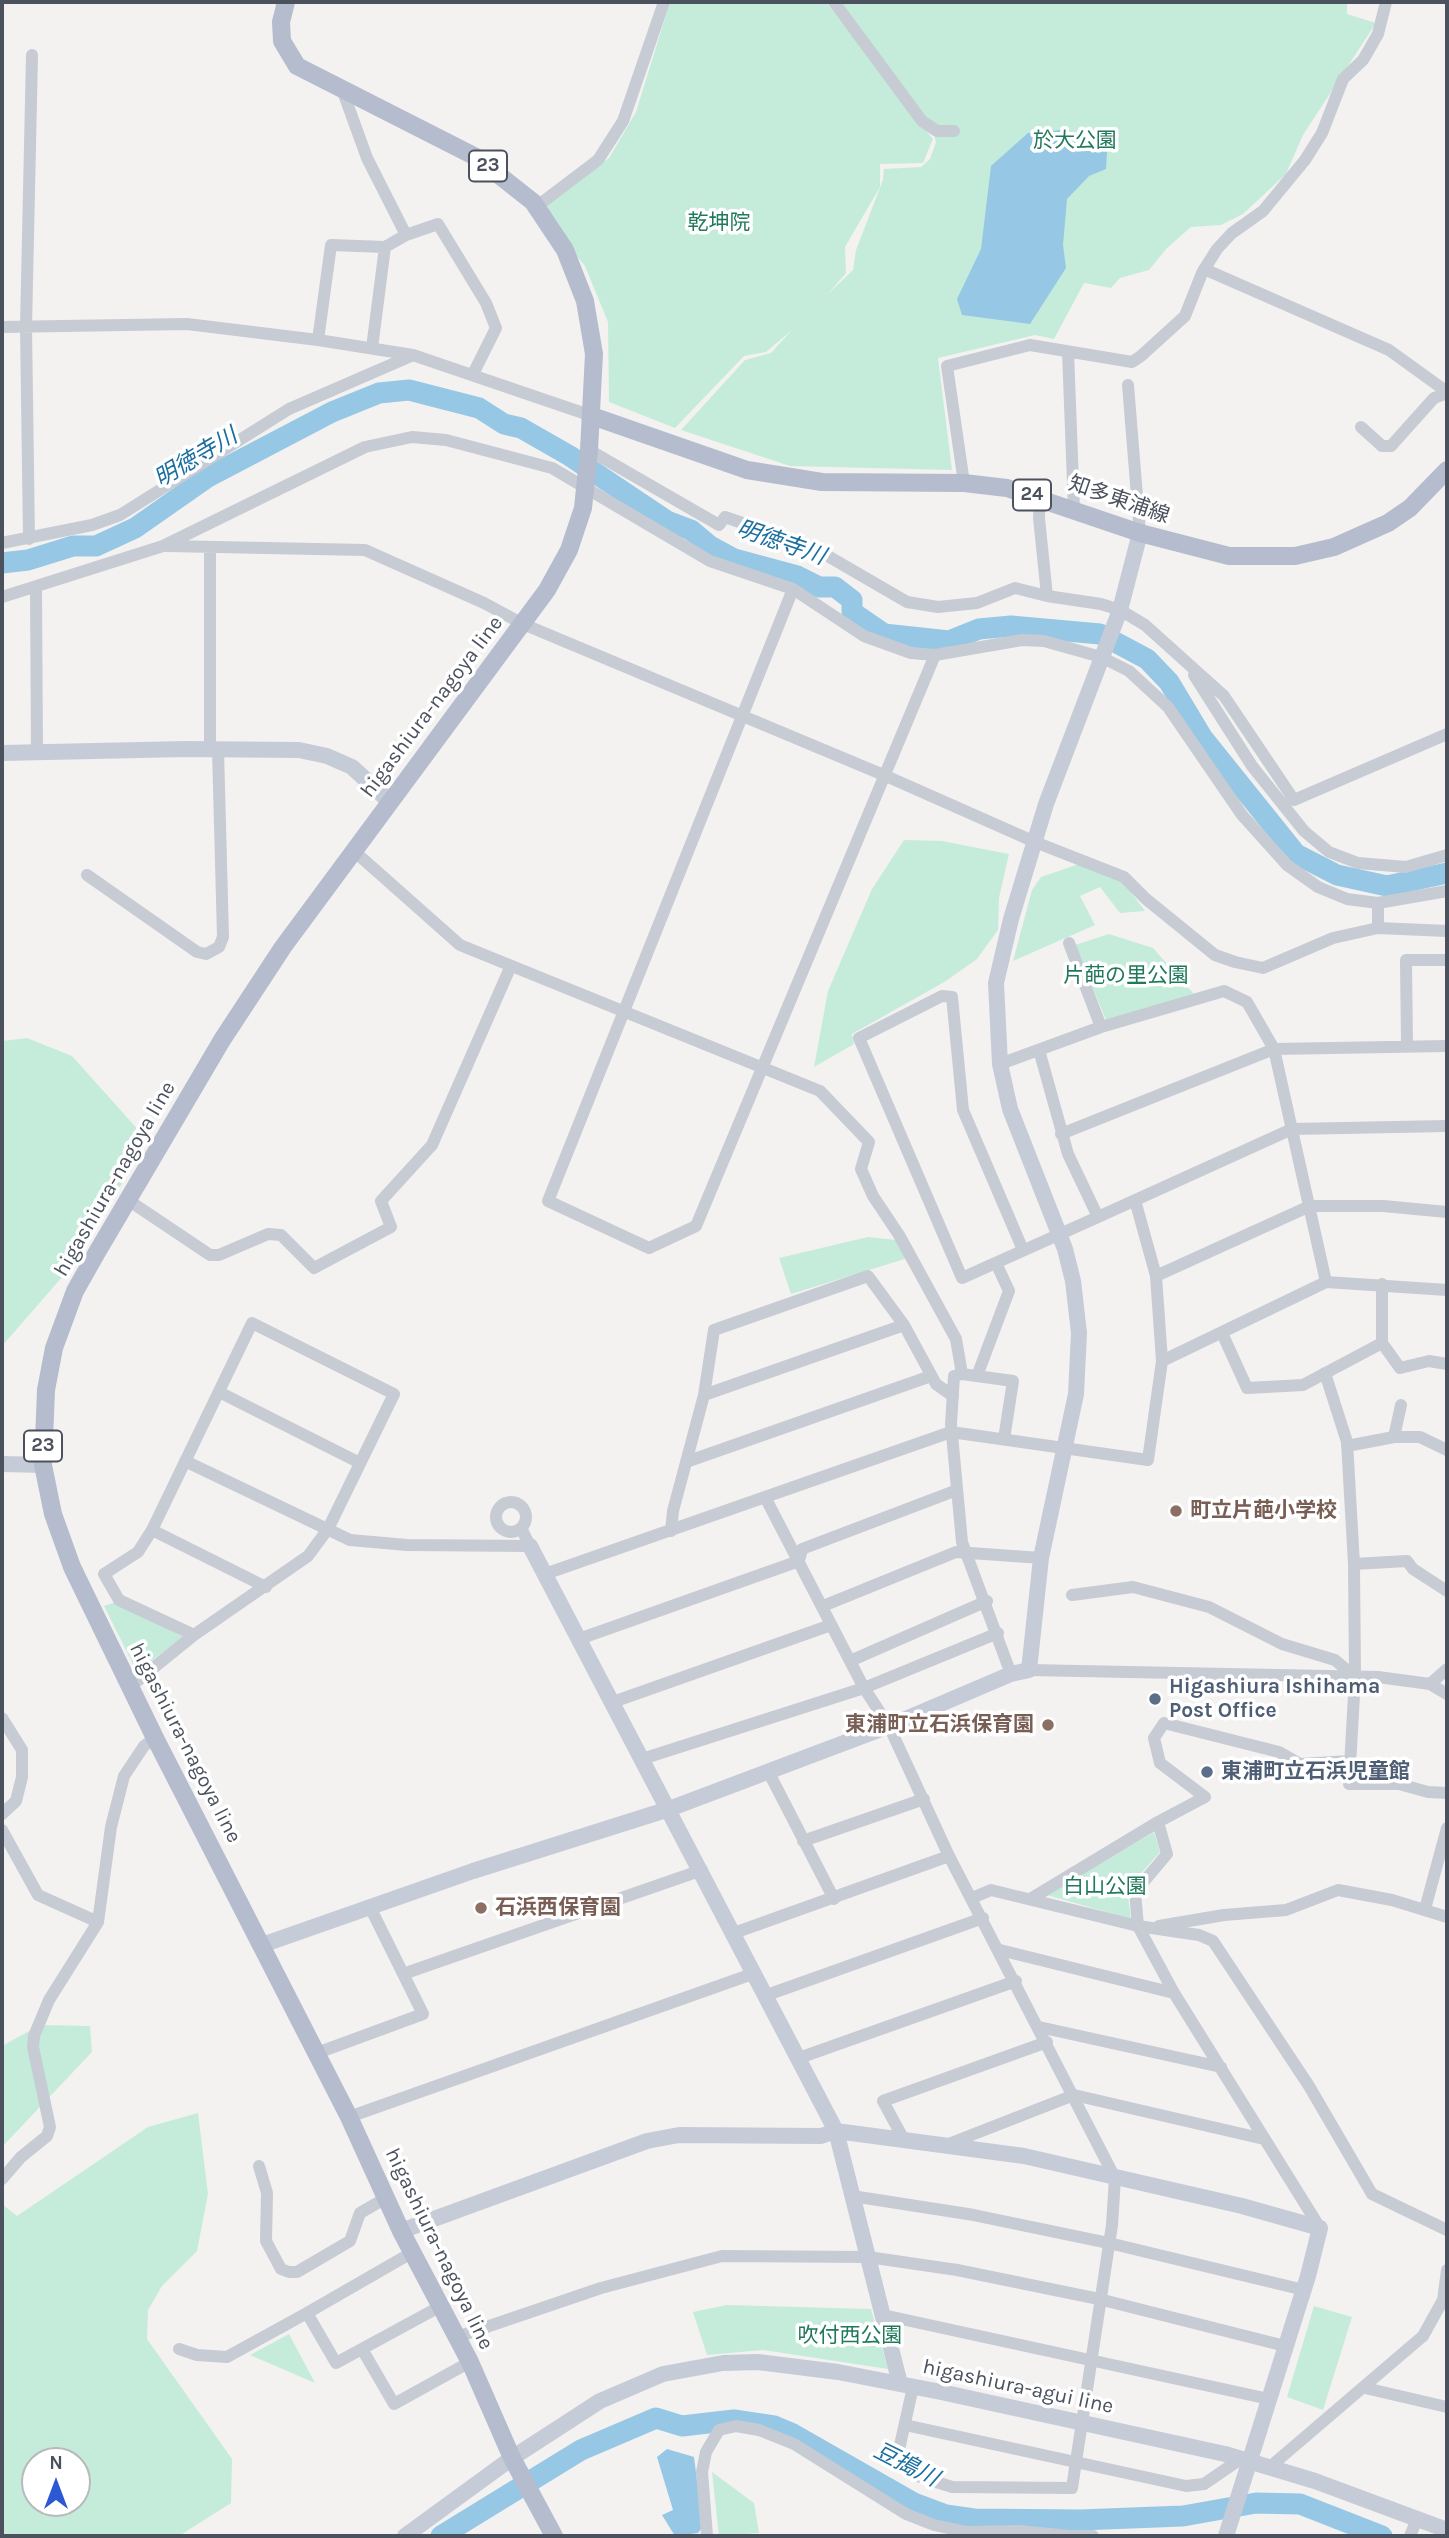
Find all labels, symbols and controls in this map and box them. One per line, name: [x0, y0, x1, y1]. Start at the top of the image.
park label: 於大公園: [1033, 128, 1117, 154]
road number: 23: [469, 150, 507, 182]
park label: 乾坤院: [688, 210, 750, 236]
water label: 明徳寺川: [149, 422, 243, 494]
street label: 知多東浦線: [1065, 471, 1173, 529]
road number: 24: [1013, 480, 1051, 510]
water label: 明徳寺川: [733, 515, 829, 571]
street label: higashiura-nagoya line: [355, 611, 509, 803]
park label: 片葩の里公園: [1063, 963, 1189, 989]
street label: higashiura-nagoya line: [49, 1077, 181, 1281]
road number: 23: [24, 1430, 62, 1462]
place label: 町立片葩小学校: [1190, 1498, 1337, 1524]
marker: 町立片葩小学校: [1168, 1503, 1184, 1519]
street label: higashiura-nagoya line: [124, 1639, 246, 1847]
place label: Higashiura Ishihama Post Office: [1169, 1674, 1380, 1724]
marker: Higashiura Ishihama Post Office: [1147, 1691, 1163, 1707]
place label: 東浦町立石浜保育園: [845, 1712, 1034, 1738]
marker: 東浦町立石浜保育園: [1040, 1717, 1056, 1733]
place label: 東浦町立石浜児童館: [1221, 1759, 1410, 1785]
marker: 東浦町立石浜児童館: [1199, 1764, 1215, 1780]
park label: 白山公園: [1063, 1874, 1147, 1900]
place label: 石浜西保育園: [495, 1895, 621, 1921]
marker: 石浜西保育園: [473, 1900, 489, 1916]
street label: higashiura-nagoya line: [379, 2144, 499, 2354]
park label: 吹付西公園: [798, 2323, 902, 2349]
street label: higashiura-agui line: [920, 2354, 1116, 2420]
water label: 豆搗川: [869, 2437, 943, 2493]
north arrow: [21, 2447, 91, 2517]
text: N: [49, 2452, 63, 2474]

